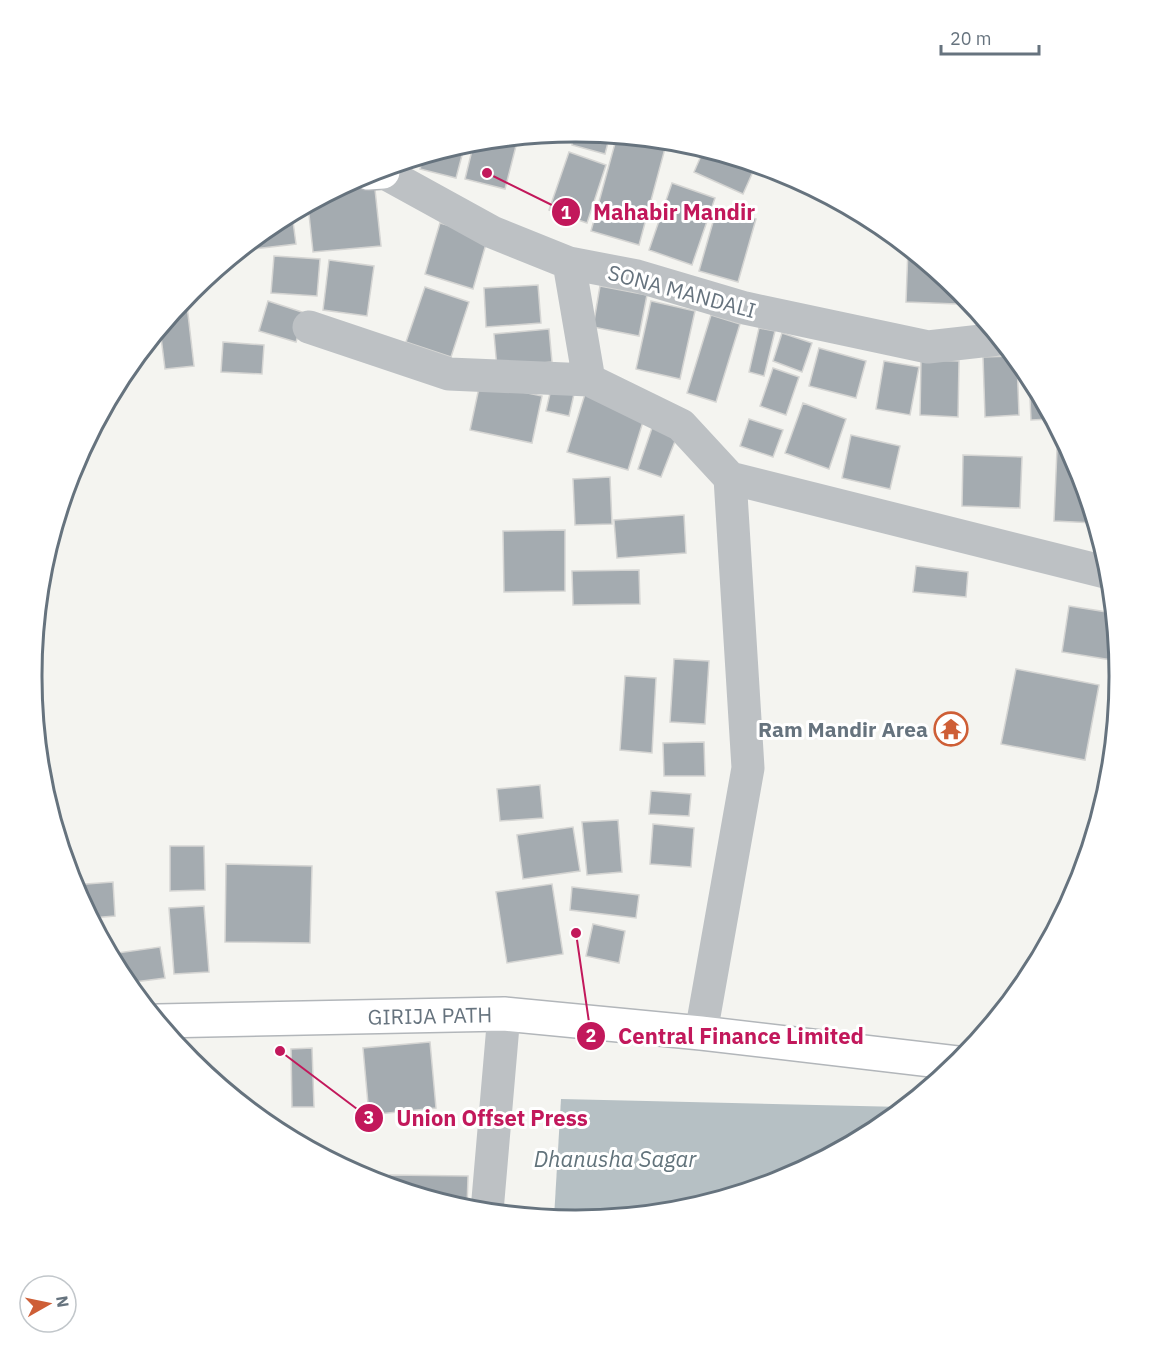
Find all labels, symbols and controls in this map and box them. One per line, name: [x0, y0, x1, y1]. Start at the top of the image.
scale bar: [941, 18, 1038, 56]
text: 20 m: [950, 27, 992, 50]
callout: Mahabir Mandir: [551, 192, 767, 232]
text: Mahabir Mandir: [593, 197, 755, 226]
text: 1: [561, 201, 572, 224]
street label: SONA MANDALI: [605, 258, 759, 324]
temple icon: Ram Mandir Area: [933, 711, 969, 747]
place label: Ram Mandir Area: [758, 715, 928, 743]
street label: GIRIJA PATH: [367, 1000, 493, 1031]
callout: Central Finance Limited: [576, 1016, 876, 1056]
text: Central Finance Limited: [618, 1021, 864, 1050]
text: 2: [586, 1024, 596, 1047]
callout: Union Offset Press: [354, 1098, 599, 1138]
text: Union Offset Press: [396, 1103, 588, 1132]
text: 3: [364, 1106, 374, 1129]
water label: Dhanusha Sagar: [534, 1144, 697, 1173]
north arrow: [18, 1274, 78, 1334]
text: N: [52, 1294, 74, 1309]

